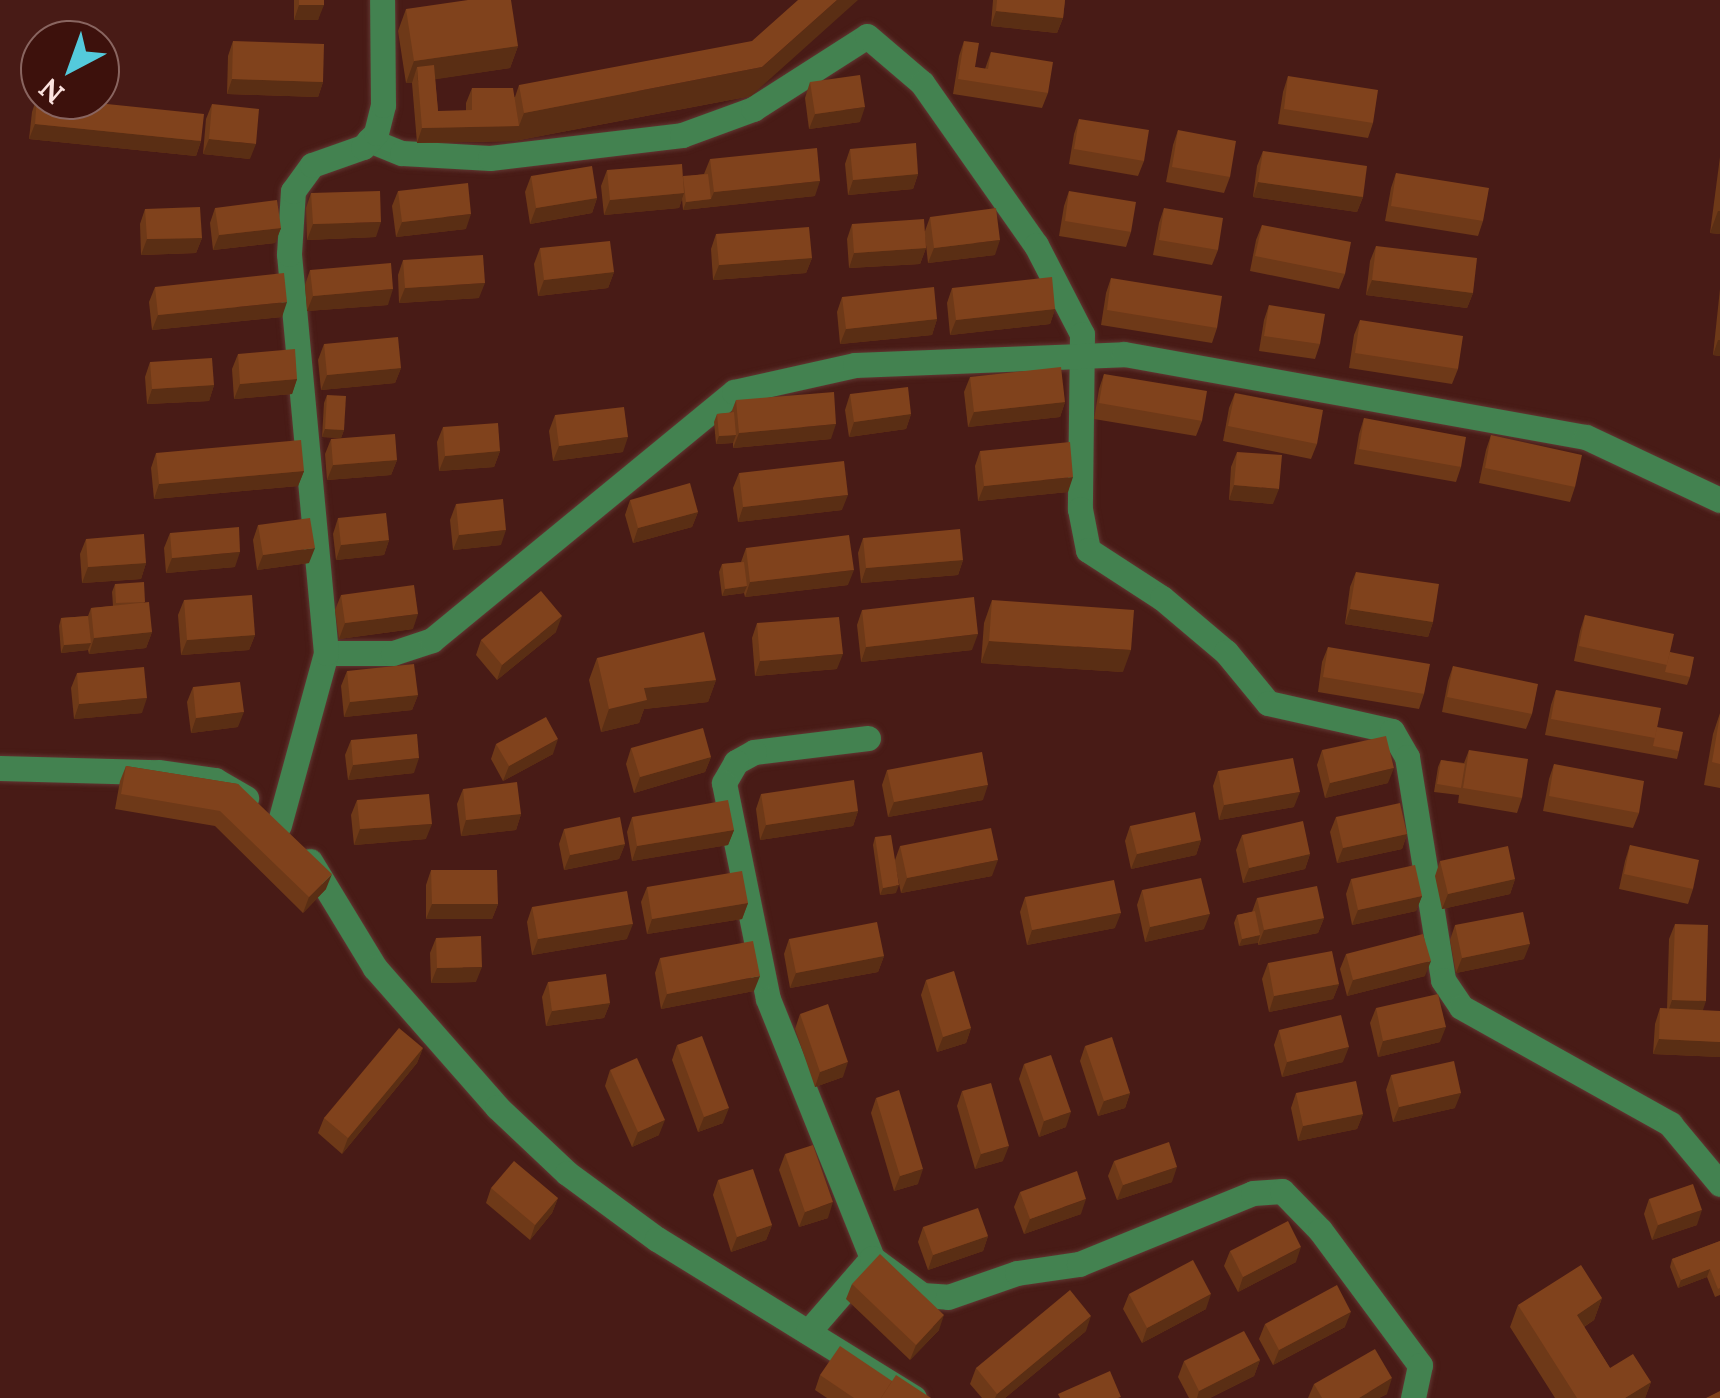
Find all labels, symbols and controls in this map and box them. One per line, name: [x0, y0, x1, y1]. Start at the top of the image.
north arrow: [20, 20, 120, 120]
text: N: [32, 70, 72, 112]

